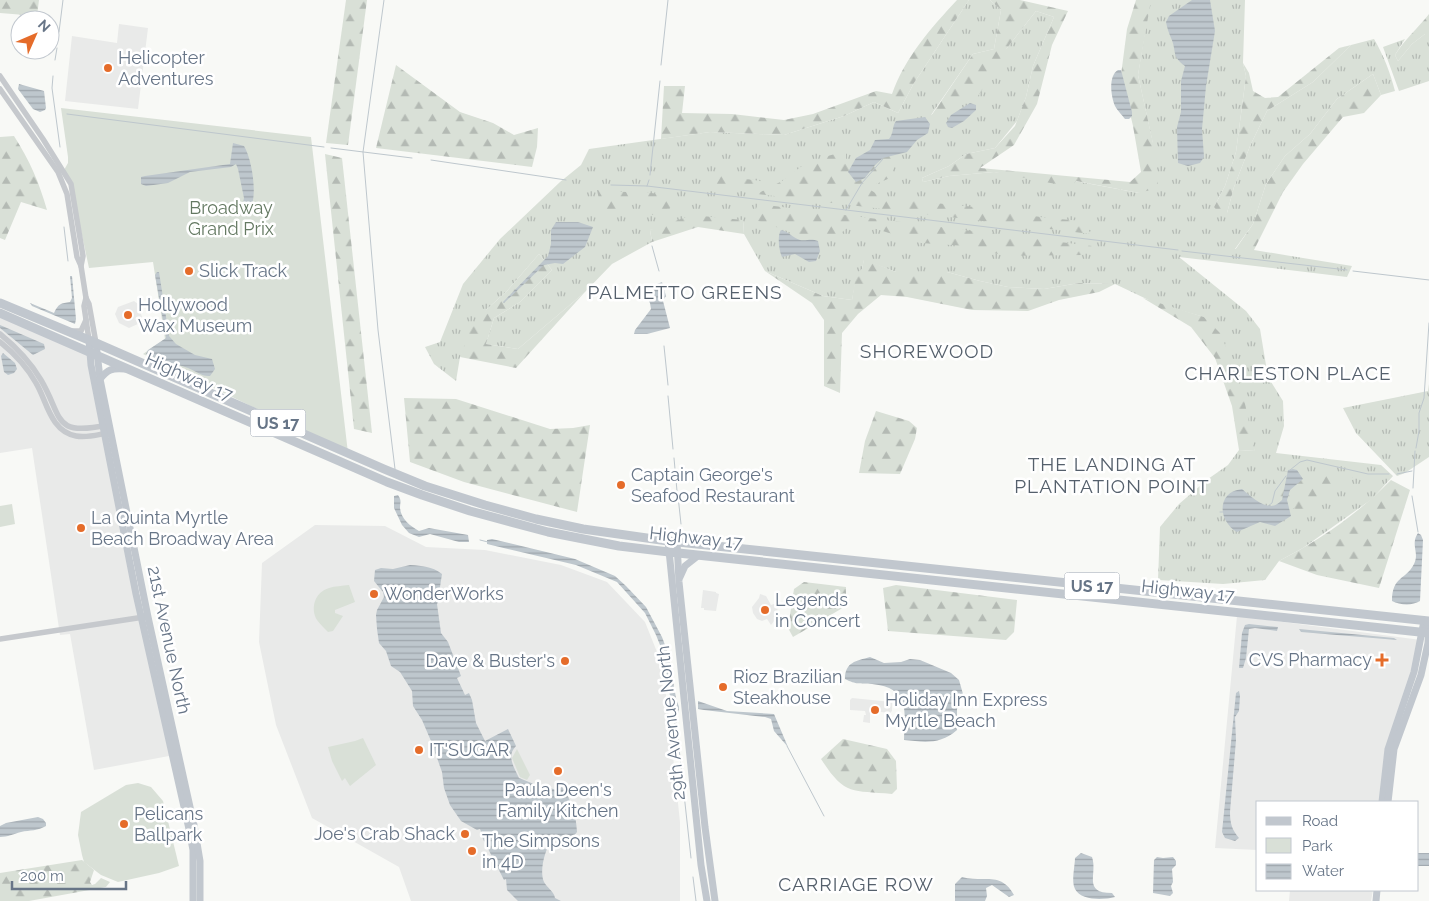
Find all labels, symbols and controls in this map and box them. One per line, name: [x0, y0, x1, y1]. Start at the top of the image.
north arrow: [10, 10, 60, 60]
text: N: [35, 16, 54, 35]
place label: Helicopter Adventures: [118, 47, 214, 89]
marker: Helicopter Adventures: [102, 62, 114, 74]
park label: Broadway Grand Prix: [188, 197, 274, 239]
place label: Slick Track: [199, 260, 288, 281]
marker: Slick Track: [183, 265, 195, 277]
district label: PALMETTO GREENS: [587, 281, 783, 303]
place label: Hollywood Wax Museum: [138, 294, 252, 336]
marker: Hollywood Wax Museum: [122, 309, 134, 321]
district label: SHOREWOOD: [860, 340, 994, 362]
street label: Highway 17: [142, 348, 237, 405]
district label: CHARLESTON PLACE: [1184, 362, 1392, 384]
road number: US 17: [250, 409, 306, 436]
district label: THE LANDING AT PLANTATION POINT: [1014, 453, 1210, 497]
place label: Captain George's Seafood Restaurant: [631, 464, 795, 506]
marker: Captain George's Seafood Restaurant: [615, 479, 627, 491]
place label: La Quinta Myrtle Beach Broadway Area: [91, 507, 274, 549]
marker: La Quinta Myrtle Beach Broadway Area: [75, 522, 87, 534]
street label: Highway 17: [648, 522, 744, 553]
street label: 21st Avenue North: [144, 564, 195, 716]
road number: US 17: [1064, 572, 1120, 600]
street label: Highway 17: [1140, 575, 1236, 606]
place label: WonderWorks: [384, 583, 504, 604]
marker: WonderWorks: [368, 588, 380, 600]
place label: Legends in Concert: [775, 589, 860, 631]
marker: Legends in Concert: [759, 604, 771, 616]
street label: 29th Avenue North: [652, 645, 689, 801]
place label: CVS Pharmacy: [1249, 649, 1372, 670]
place label: Dave & Buster's: [425, 650, 555, 671]
marker: CVS Pharmacy: [1376, 654, 1388, 666]
marker: Dave & Buster's: [559, 655, 571, 667]
place label: Rioz Brazilian Steakhouse: [733, 666, 843, 708]
marker: Rioz Brazilian Steakhouse: [717, 681, 729, 693]
place label: Holiday Inn Express Myrtle Beach: [885, 689, 1048, 731]
marker: Holiday Inn Express Myrtle Beach: [869, 704, 881, 716]
place label: IT'SUGAR: [429, 739, 510, 760]
marker: IT'SUGAR: [413, 744, 425, 756]
marker: Paula Deen's Family Kitchen: [552, 765, 564, 777]
place label: Paula Deen's Family Kitchen: [498, 779, 618, 821]
legend: [1256, 801, 1419, 891]
place label: Pelicans Ballpark: [134, 803, 204, 845]
text: Road: [1302, 812, 1338, 830]
marker: Pelicans Ballpark: [118, 818, 130, 830]
place label: Joe's Crab Shack: [314, 823, 455, 844]
marker: Joe's Crab Shack: [459, 828, 471, 840]
place label: The Simpsons in 4D: [482, 830, 600, 872]
text: Park: [1302, 837, 1333, 855]
marker: The Simpsons in 4D: [466, 845, 478, 857]
scale bar: [12, 858, 126, 890]
text: Water: [1302, 862, 1345, 880]
text: 200 m: [20, 867, 64, 885]
district label: CARRIAGE ROW: [778, 873, 934, 895]

